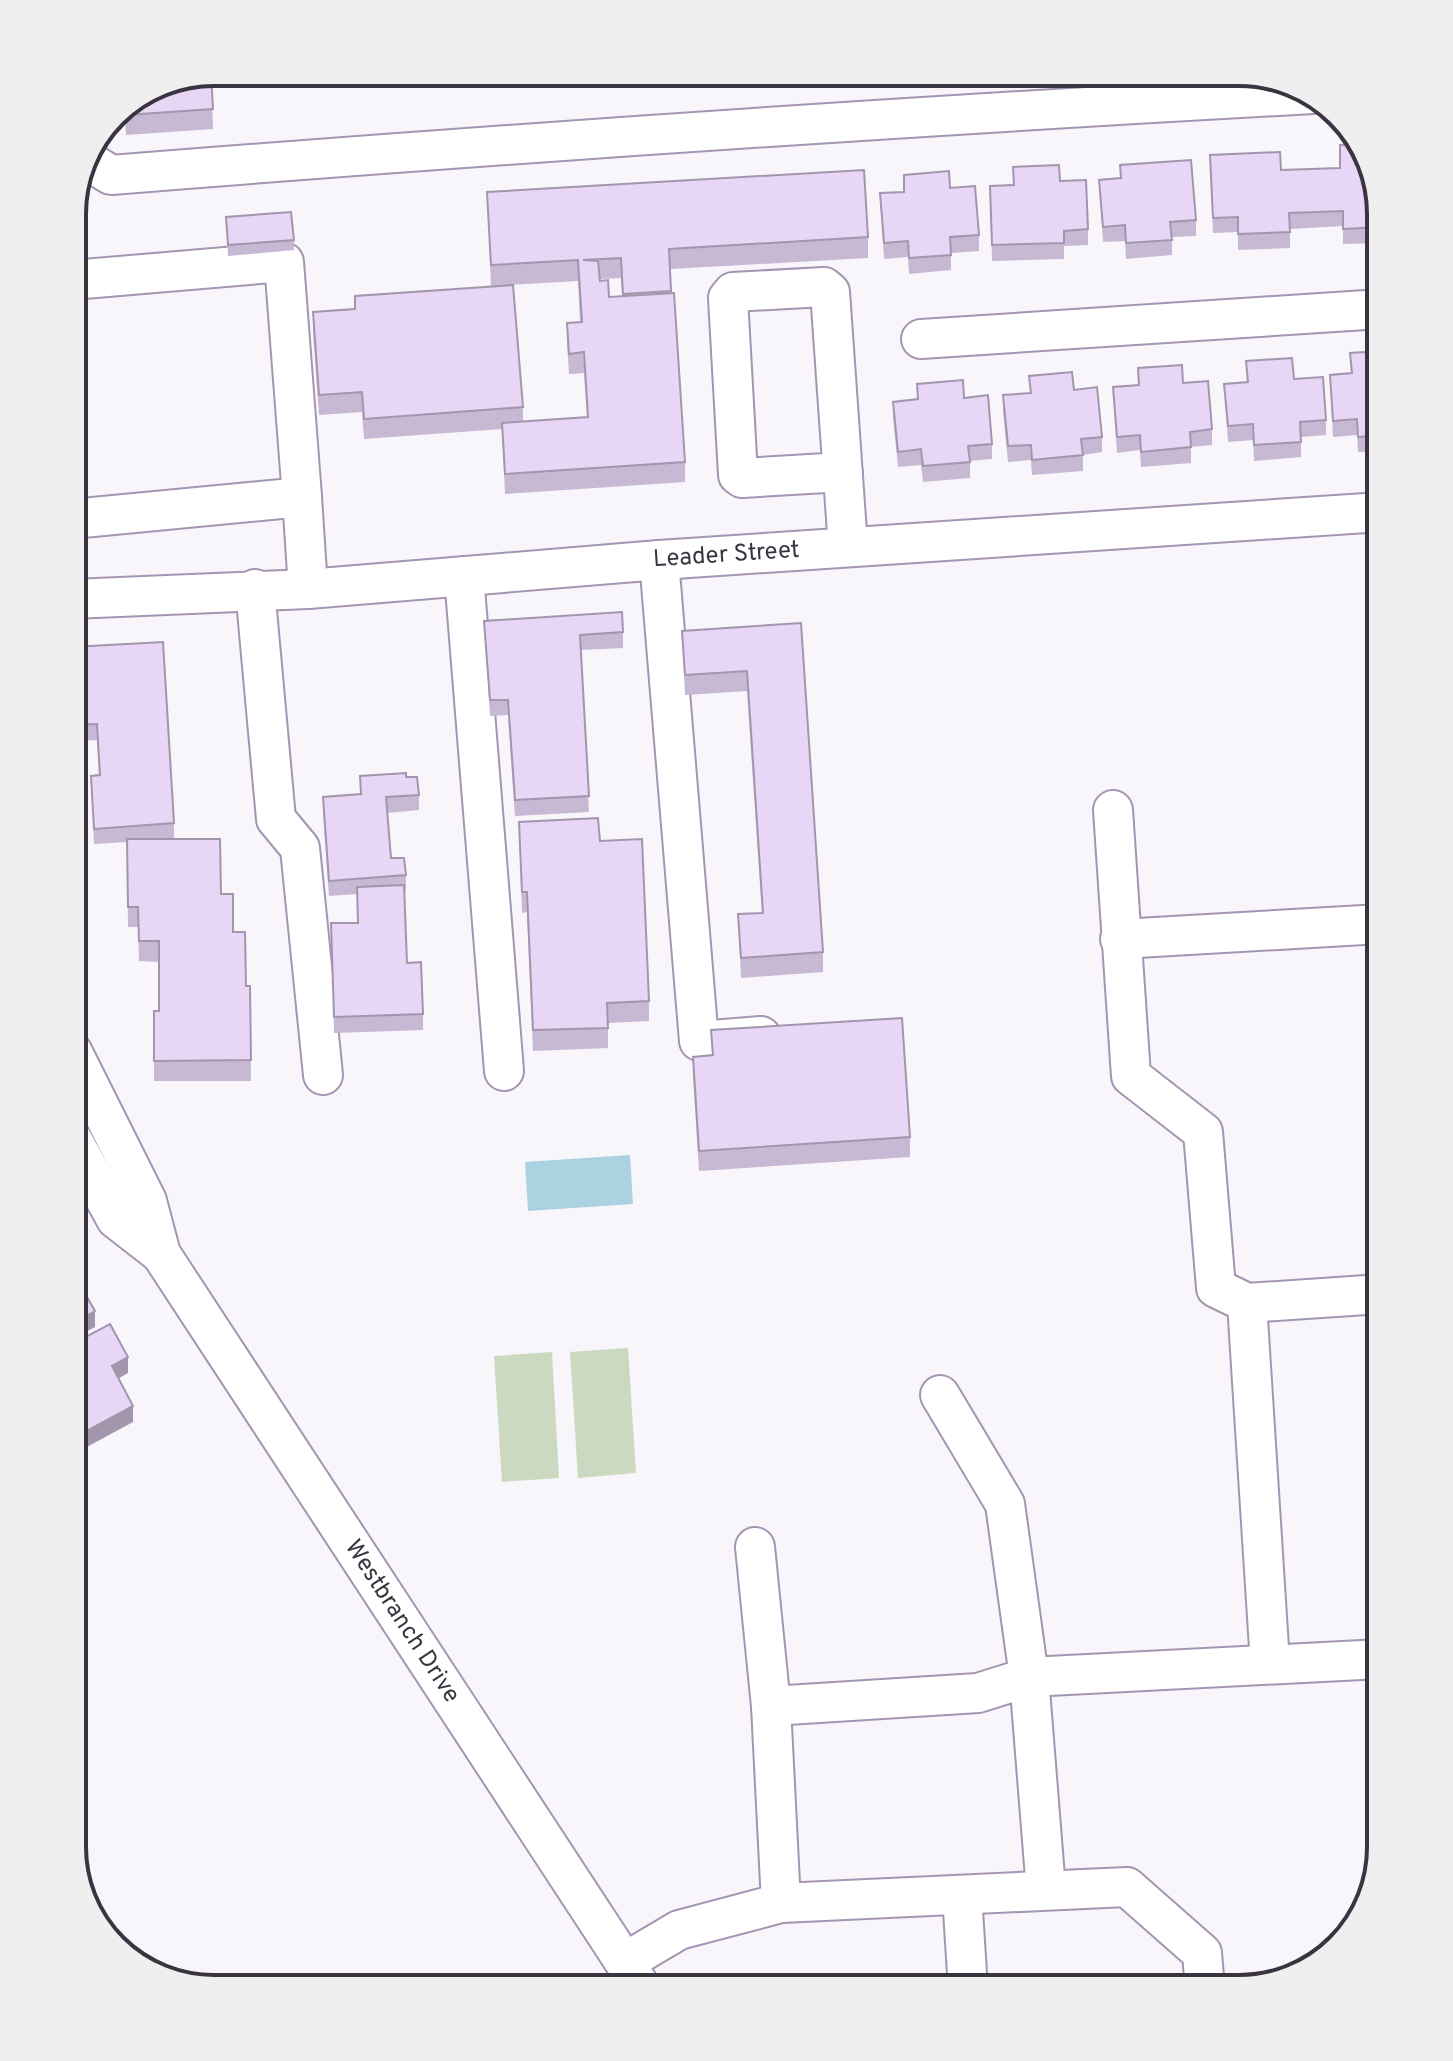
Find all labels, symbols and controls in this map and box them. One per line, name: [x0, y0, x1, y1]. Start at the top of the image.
street label: Leader Street: [652, 536, 801, 575]
street label: Westbranch Drive: [337, 1534, 466, 1709]

